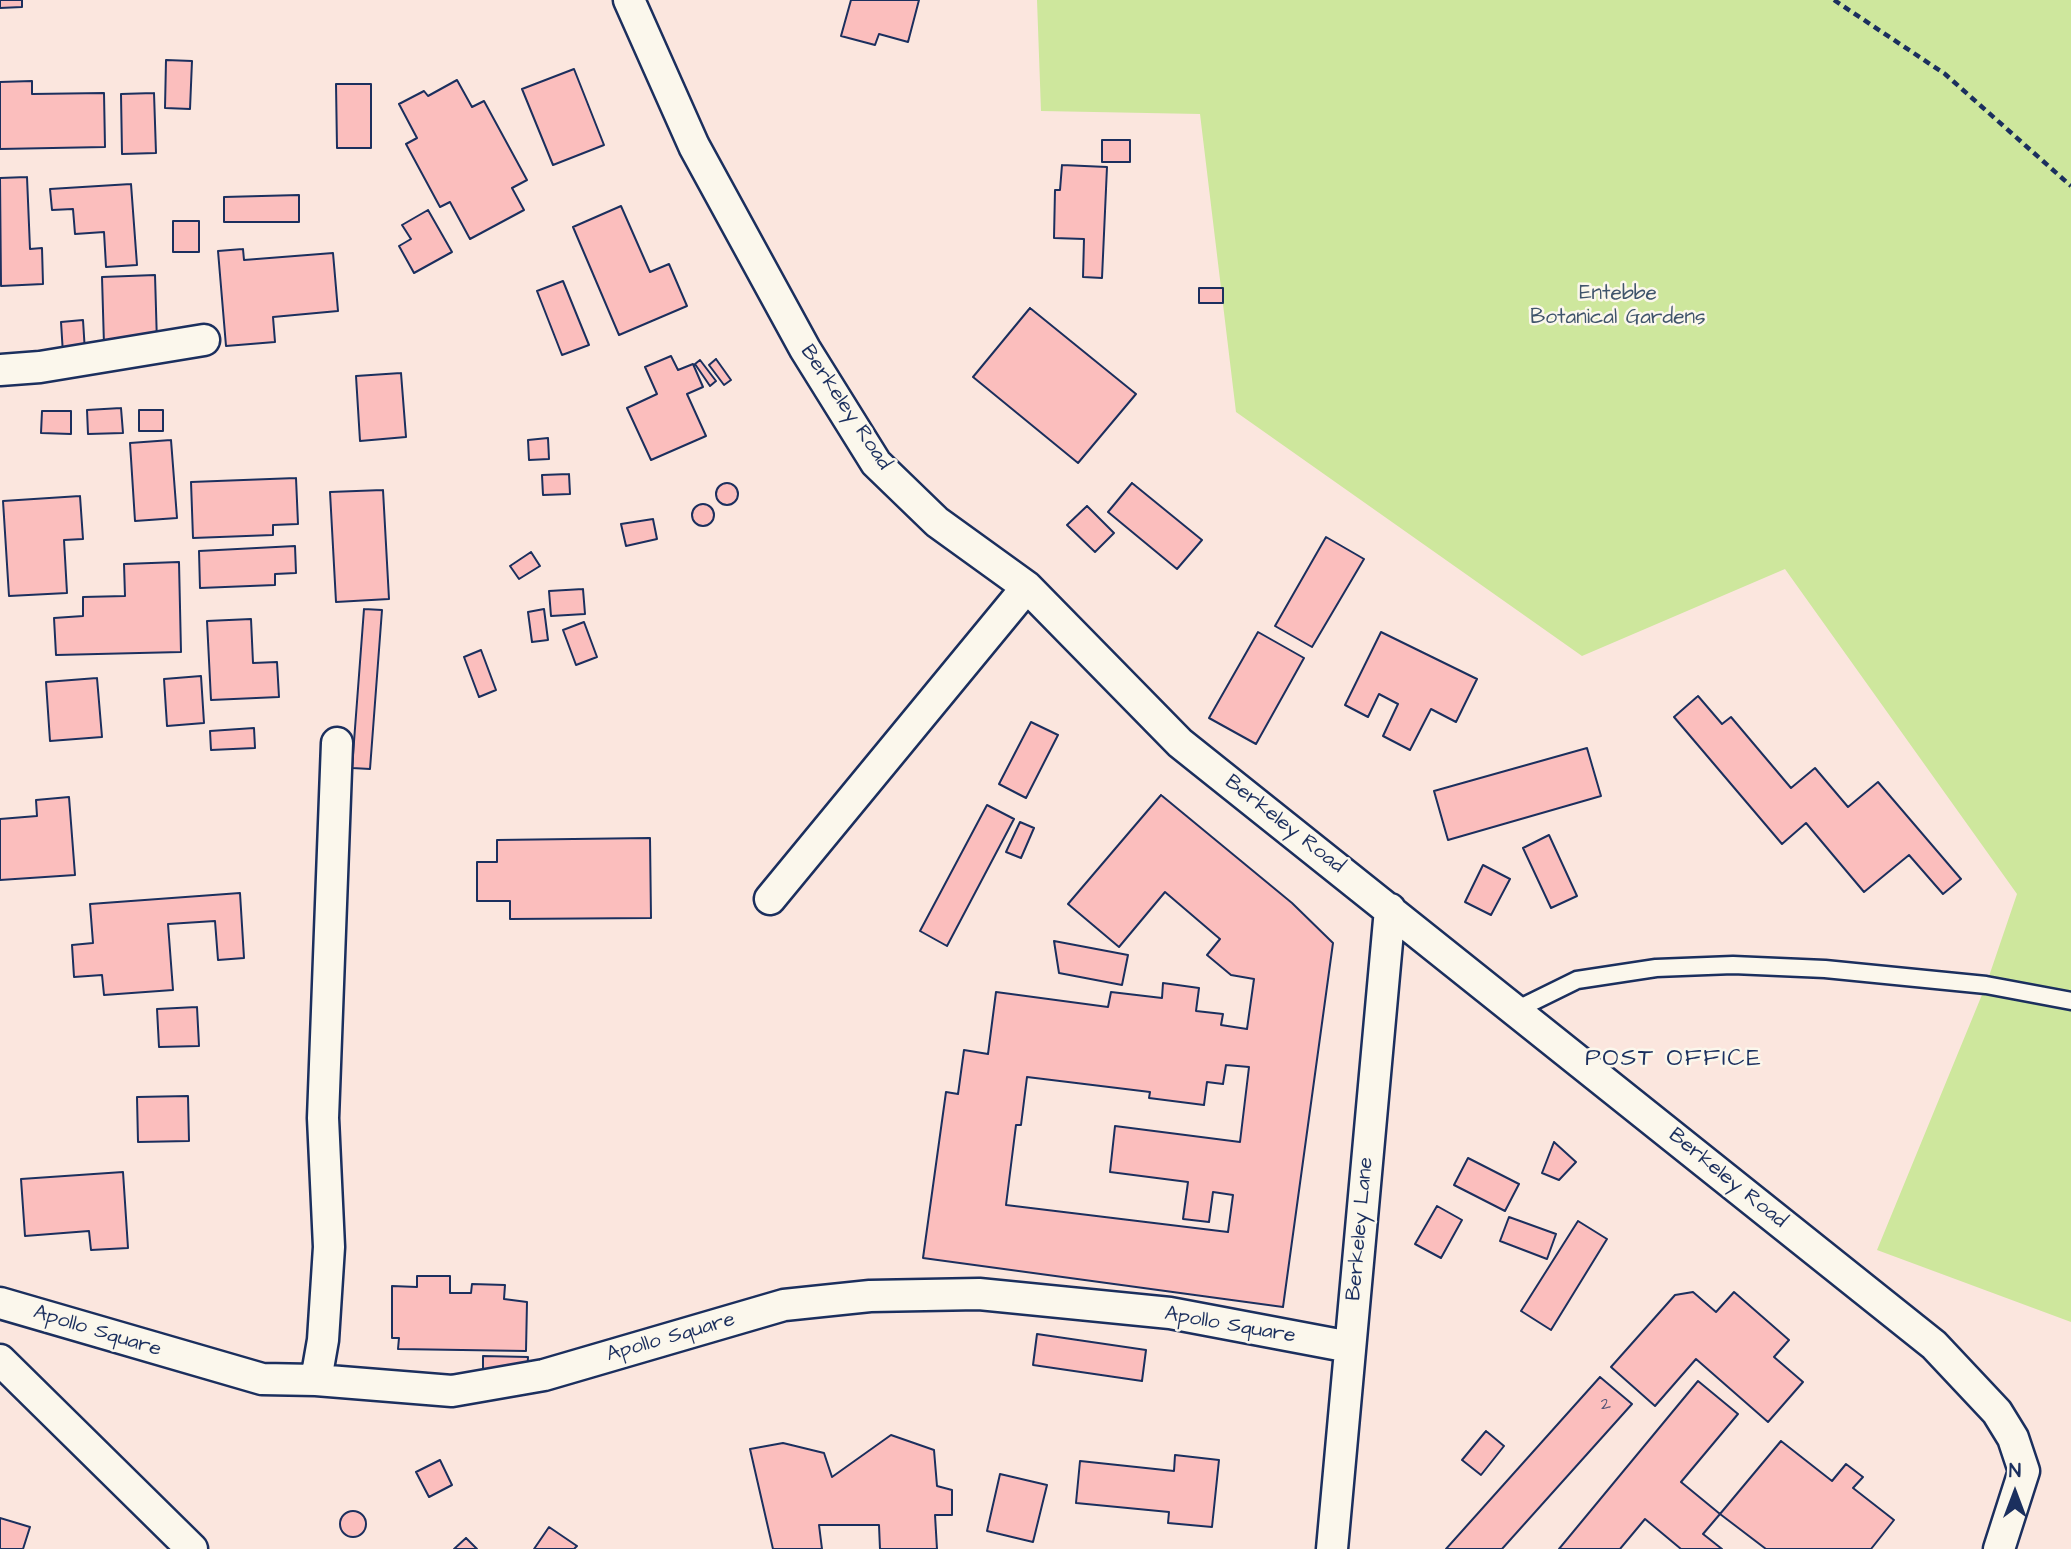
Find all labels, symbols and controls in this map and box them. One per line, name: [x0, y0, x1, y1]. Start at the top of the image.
park label: Entebbe Botanical Gardens: [1530, 282, 1706, 332]
street label: Berkeley Road: [794, 341, 896, 475]
street label: Berkeley Road: [1219, 770, 1349, 880]
district label: POST OFFICE: [1587, 1046, 1761, 1074]
street label: Berkeley Road: [1663, 1124, 1791, 1234]
street label: Berkeley Lane: [1342, 1156, 1380, 1302]
street label: Apollo Square: [30, 1301, 164, 1363]
street label: Apollo Square: [1163, 1302, 1297, 1350]
street label: Apollo Square: [604, 1308, 738, 1368]
house number: 2: [1601, 1394, 1611, 1416]
north arrow: [1980, 1458, 2050, 1528]
text: N: [2009, 1458, 2021, 1485]

